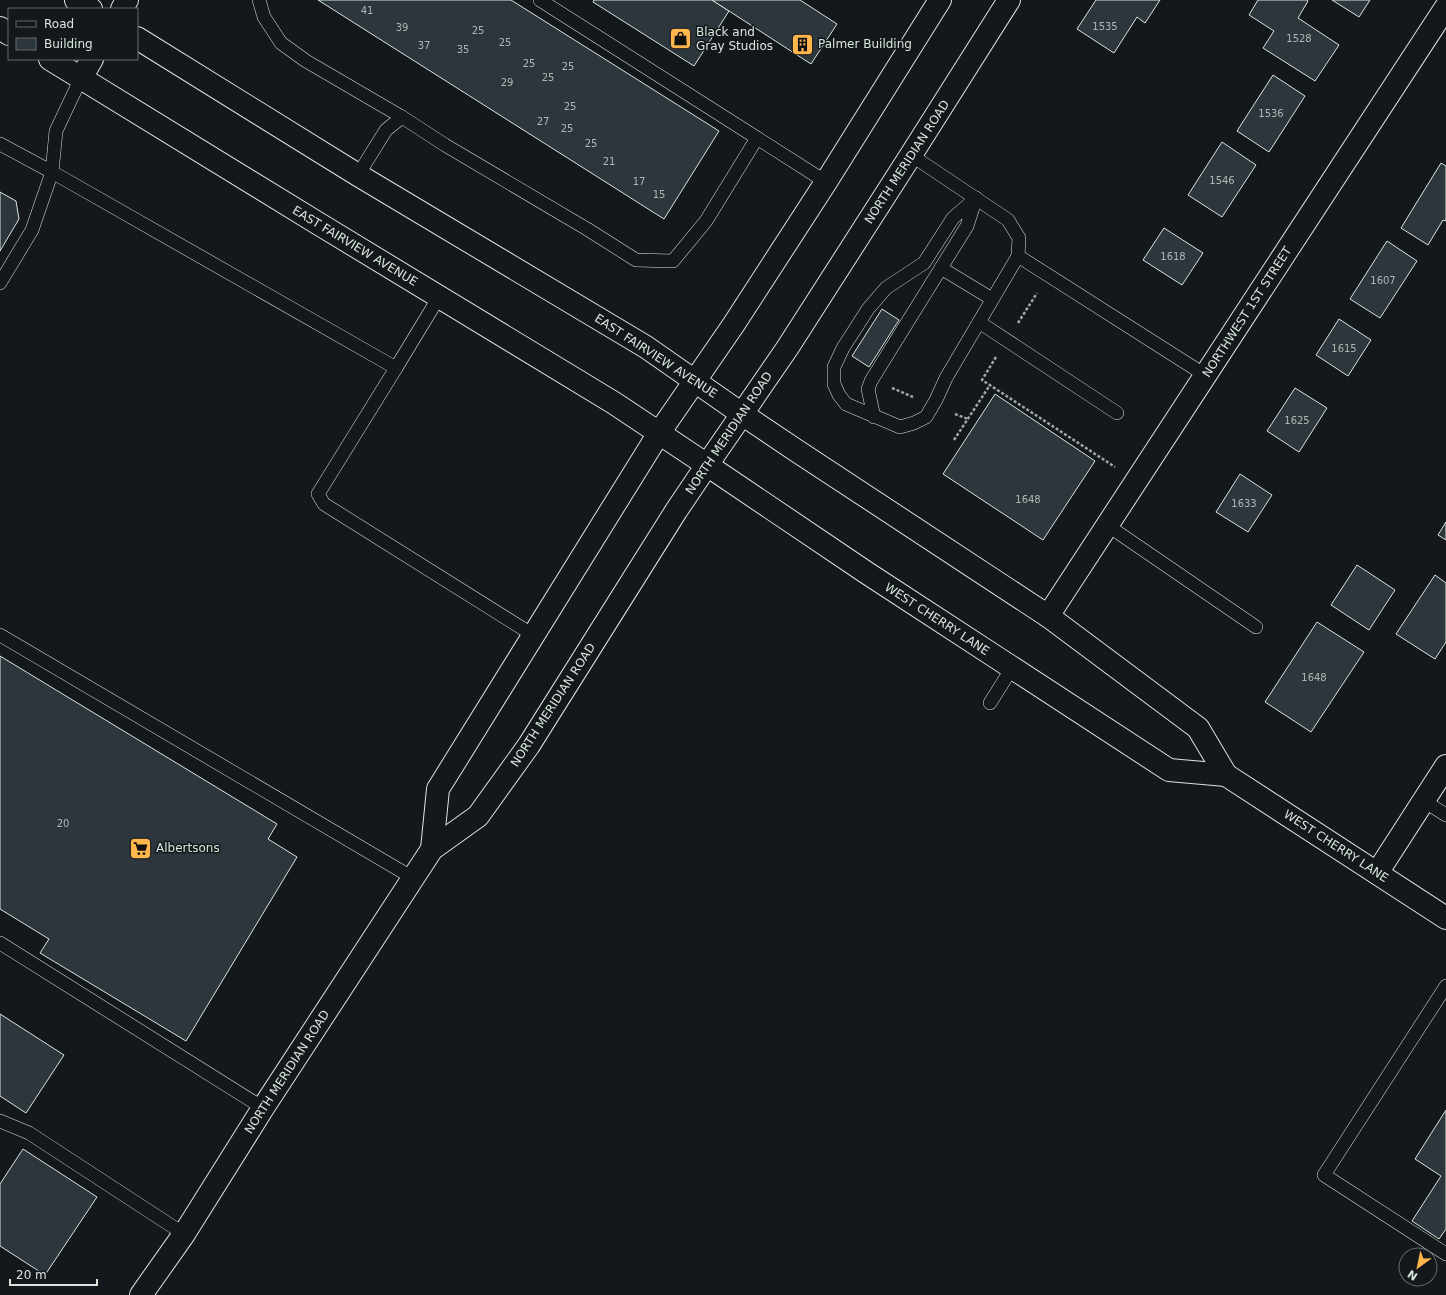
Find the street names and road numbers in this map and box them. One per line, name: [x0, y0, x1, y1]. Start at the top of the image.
street label: NORTH MERIDIAN ROAD: [862, 98, 952, 226]
street label: EAST FAIRVIEW AVENUE: [290, 203, 420, 289]
street label: NORTHWEST 1ST STREET: [1200, 244, 1295, 380]
street label: EAST FAIRVIEW AVENUE: [592, 311, 720, 401]
street label: NORTH MERIDIAN ROAD: [683, 369, 775, 497]
street label: WEST CHERRY LANE: [882, 580, 992, 658]
street label: NORTH MERIDIAN ROAD: [508, 641, 598, 769]
street label: WEST CHERRY LANE: [1281, 807, 1391, 885]
street label: NORTH MERIDIAN ROAD: [242, 1008, 332, 1136]

